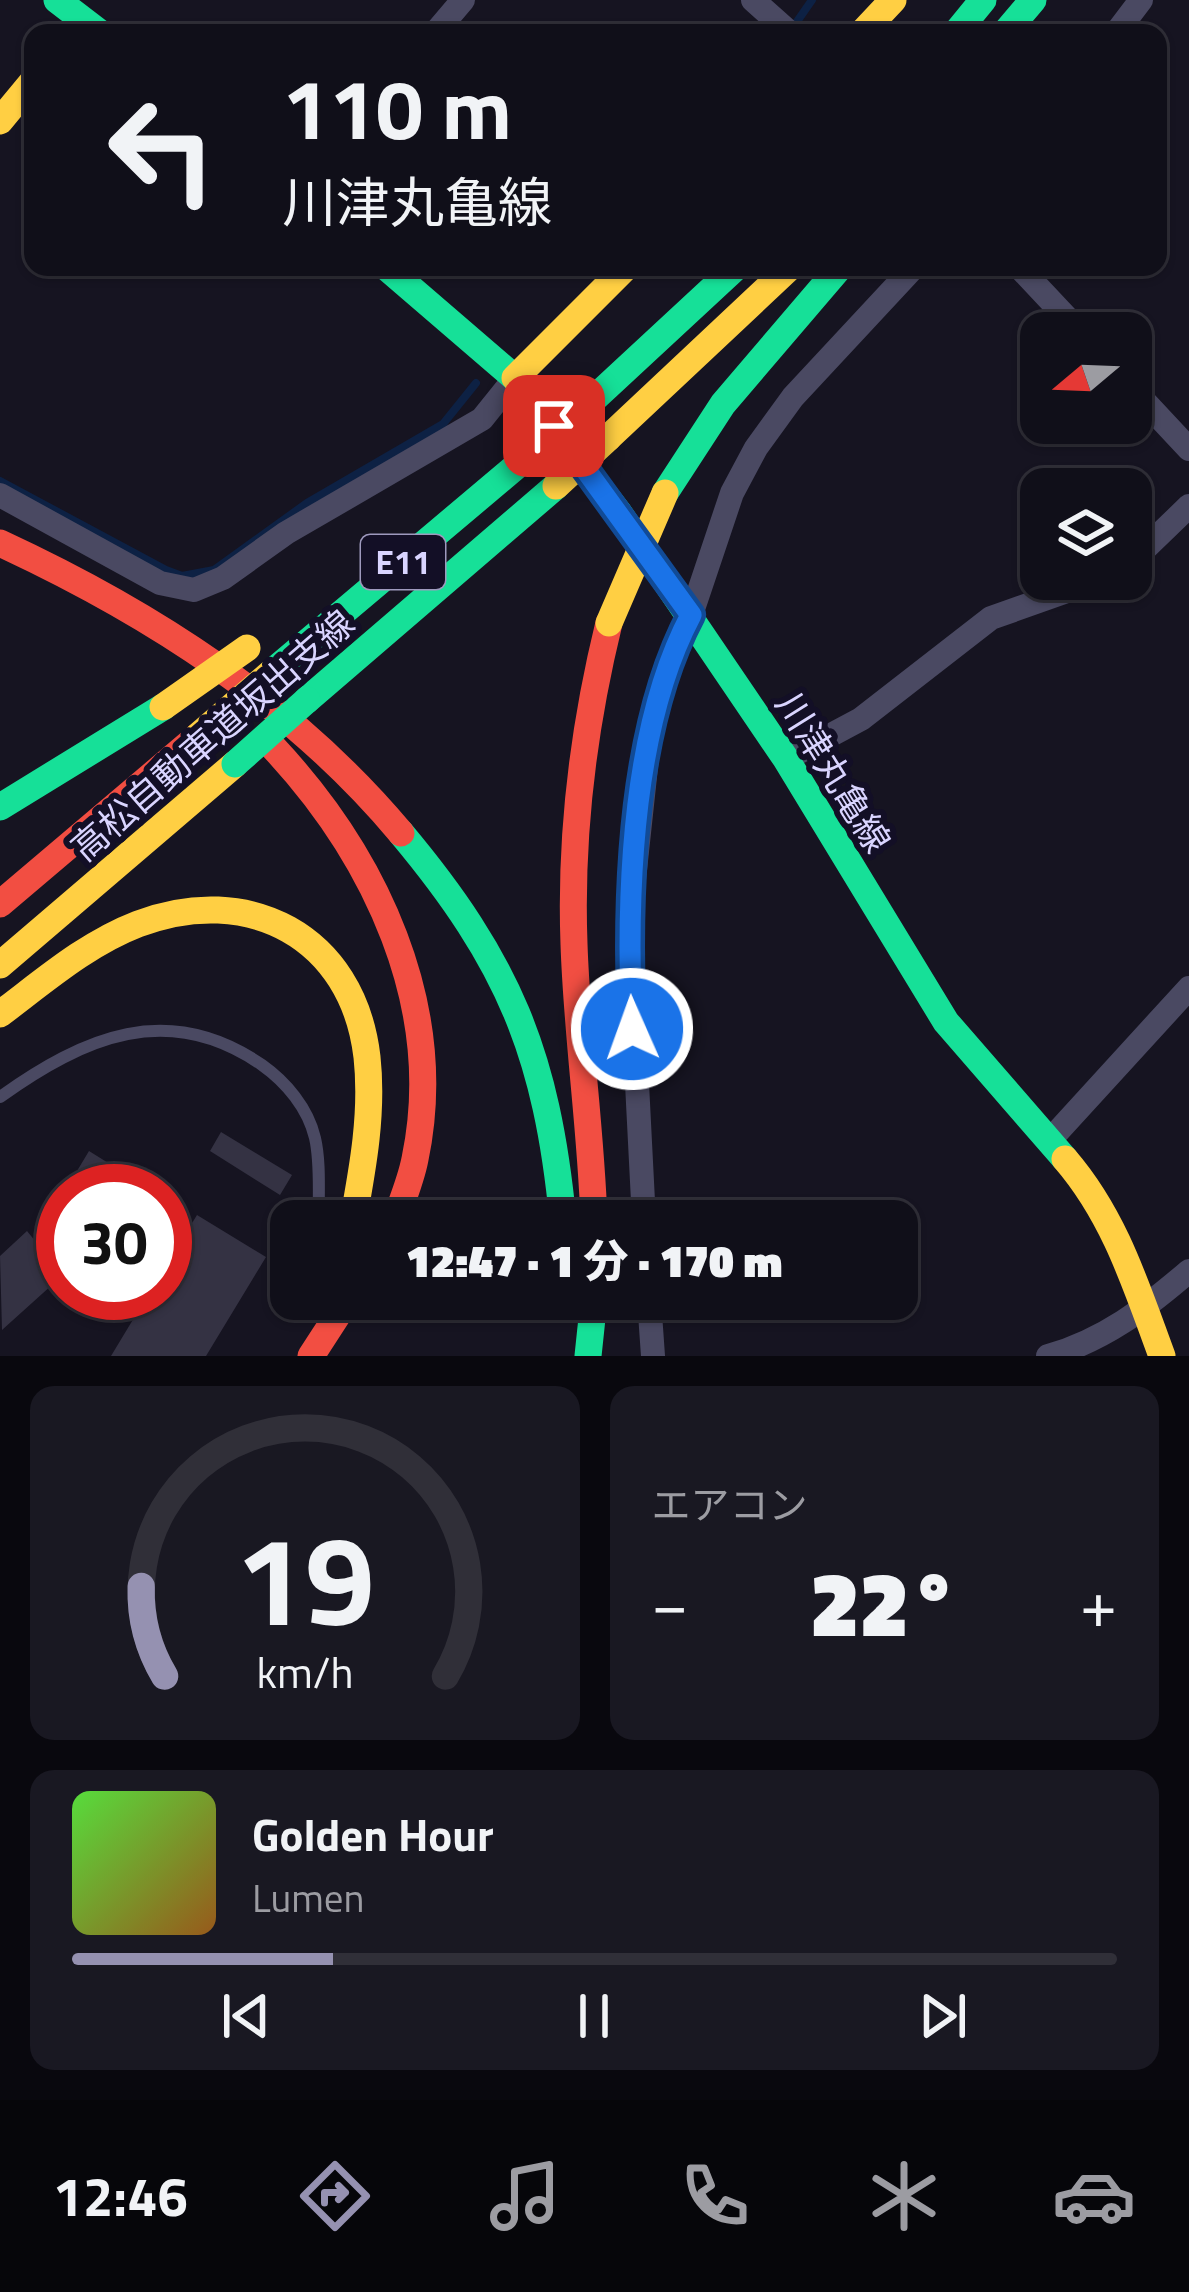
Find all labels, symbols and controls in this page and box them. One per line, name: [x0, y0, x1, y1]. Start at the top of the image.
text: 110 m: [282, 44, 512, 172]
icon: left: [84, 72, 240, 228]
text: 川津丸亀線: [282, 161, 552, 243]
north arrow: [1020, 312, 1152, 444]
map controls: [1020, 312, 1152, 600]
pin: [503, 375, 605, 477]
icon: arrive: [521, 393, 587, 459]
button: layers: [1020, 468, 1152, 600]
road number: E11: [361, 535, 445, 589]
street label: 高松自動車道坂出支線: [58, 596, 366, 874]
street label: 川津丸亀線: [763, 681, 905, 863]
position arrow: [569, 966, 695, 1092]
speed limit sign: 30: [36, 1164, 192, 1320]
text: 12:47 · 1 分 · 170 m: [406, 1226, 782, 1294]
text: エアコン: [652, 1475, 808, 1534]
text: 19: [235, 1484, 375, 1673]
text: 22°: [810, 1534, 959, 1671]
text: −: [652, 1552, 688, 1653]
text: +: [1080, 1552, 1117, 1653]
text: km/h: [256, 1639, 353, 1705]
text: Golden Hour: [252, 1800, 494, 1868]
text: Lumen: [252, 1868, 364, 1927]
icon: previous: [213, 1983, 279, 2049]
icon: pause: [561, 1983, 627, 2049]
icon: next: [910, 1983, 976, 2049]
icon: directions: [293, 2154, 377, 2238]
icon: music: [483, 2154, 567, 2238]
icon: phone: [673, 2154, 757, 2238]
icon: climate: [862, 2154, 946, 2238]
icon: car: [1052, 2154, 1136, 2238]
text: 12:46: [53, 2155, 188, 2237]

